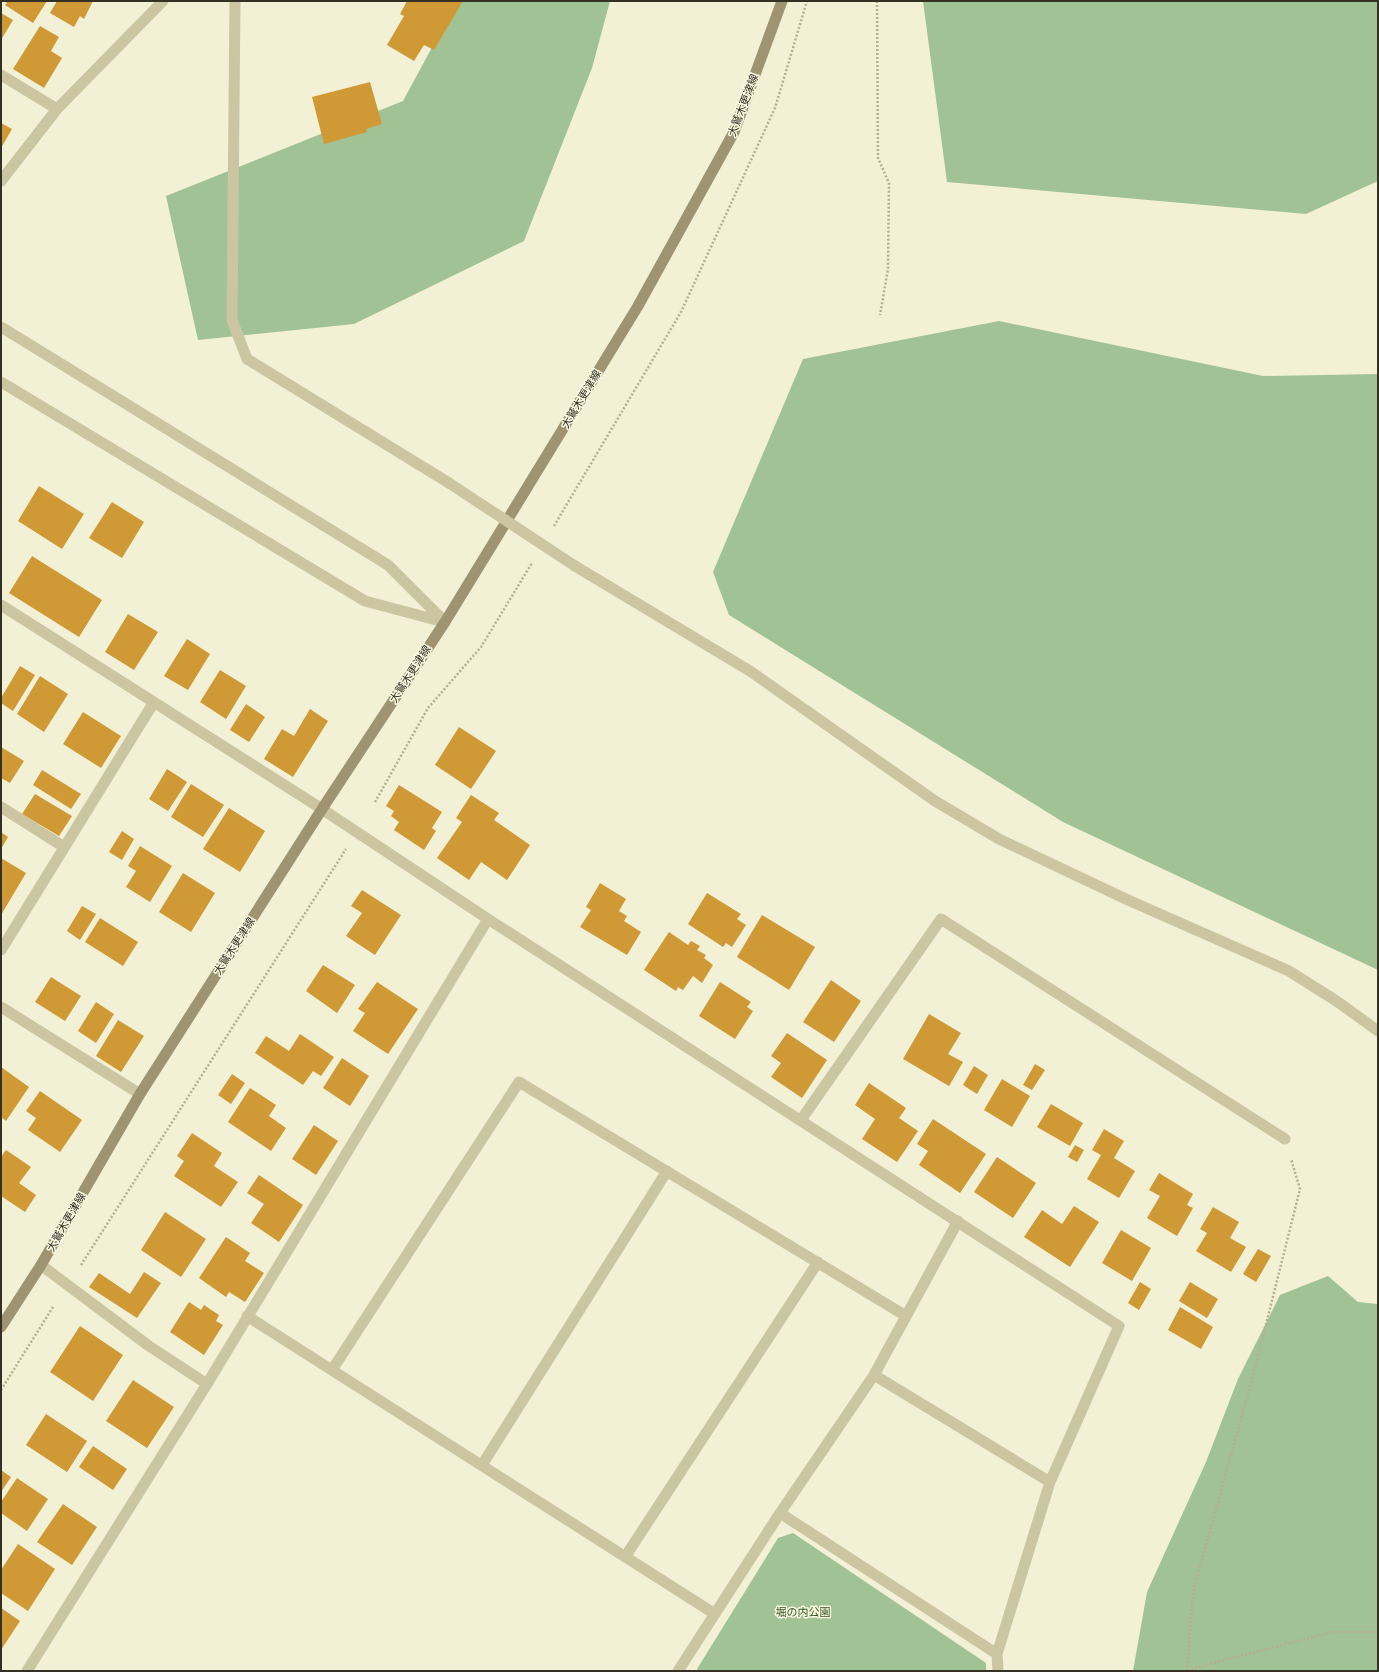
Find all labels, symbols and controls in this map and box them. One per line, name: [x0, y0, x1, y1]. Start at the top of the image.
street label: 大鷲木更津線: [726, 72, 760, 138]
street label: 大鷲木更津線: [559, 368, 603, 430]
street label: 大鷲木更津線: [387, 643, 433, 705]
street label: 大鷲木更津線: [211, 915, 257, 977]
street label: 大鷲木更津線: [44, 1190, 88, 1254]
park label: 堀の内公園: [776, 1606, 831, 1618]

